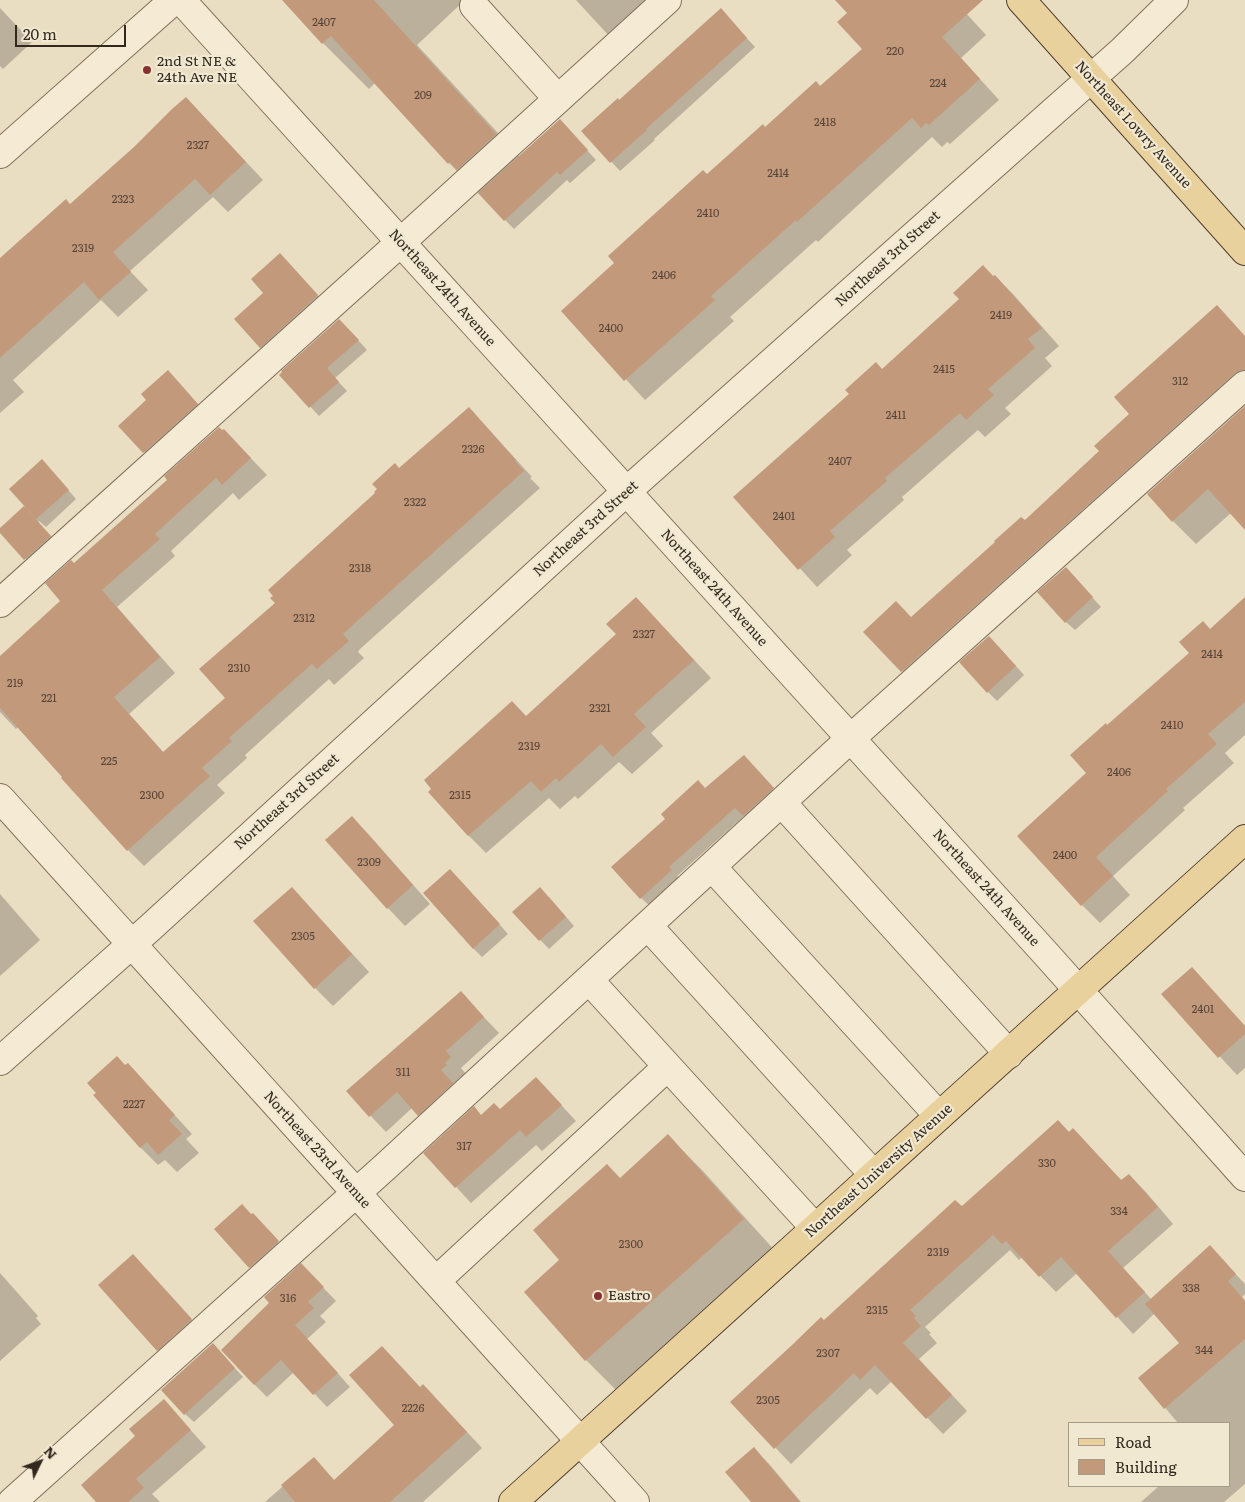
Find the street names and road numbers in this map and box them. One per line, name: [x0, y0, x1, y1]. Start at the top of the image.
street label: Northeast Lowry Avenue: [1071, 58, 1195, 192]
street label: Northeast 3rd Street: [832, 207, 944, 311]
street label: Northeast 24th Avenue: [385, 226, 499, 350]
street label: Northeast 3rd Street: [530, 477, 642, 581]
street label: Northeast 24th Avenue: [657, 526, 771, 650]
street label: Northeast 3rd Street: [231, 750, 343, 854]
street label: Northeast 24th Avenue: [929, 826, 1043, 950]
street label: Northeast 23rd Avenue: [260, 1088, 374, 1212]
street label: Northeast University Avenue: [802, 1100, 956, 1242]

